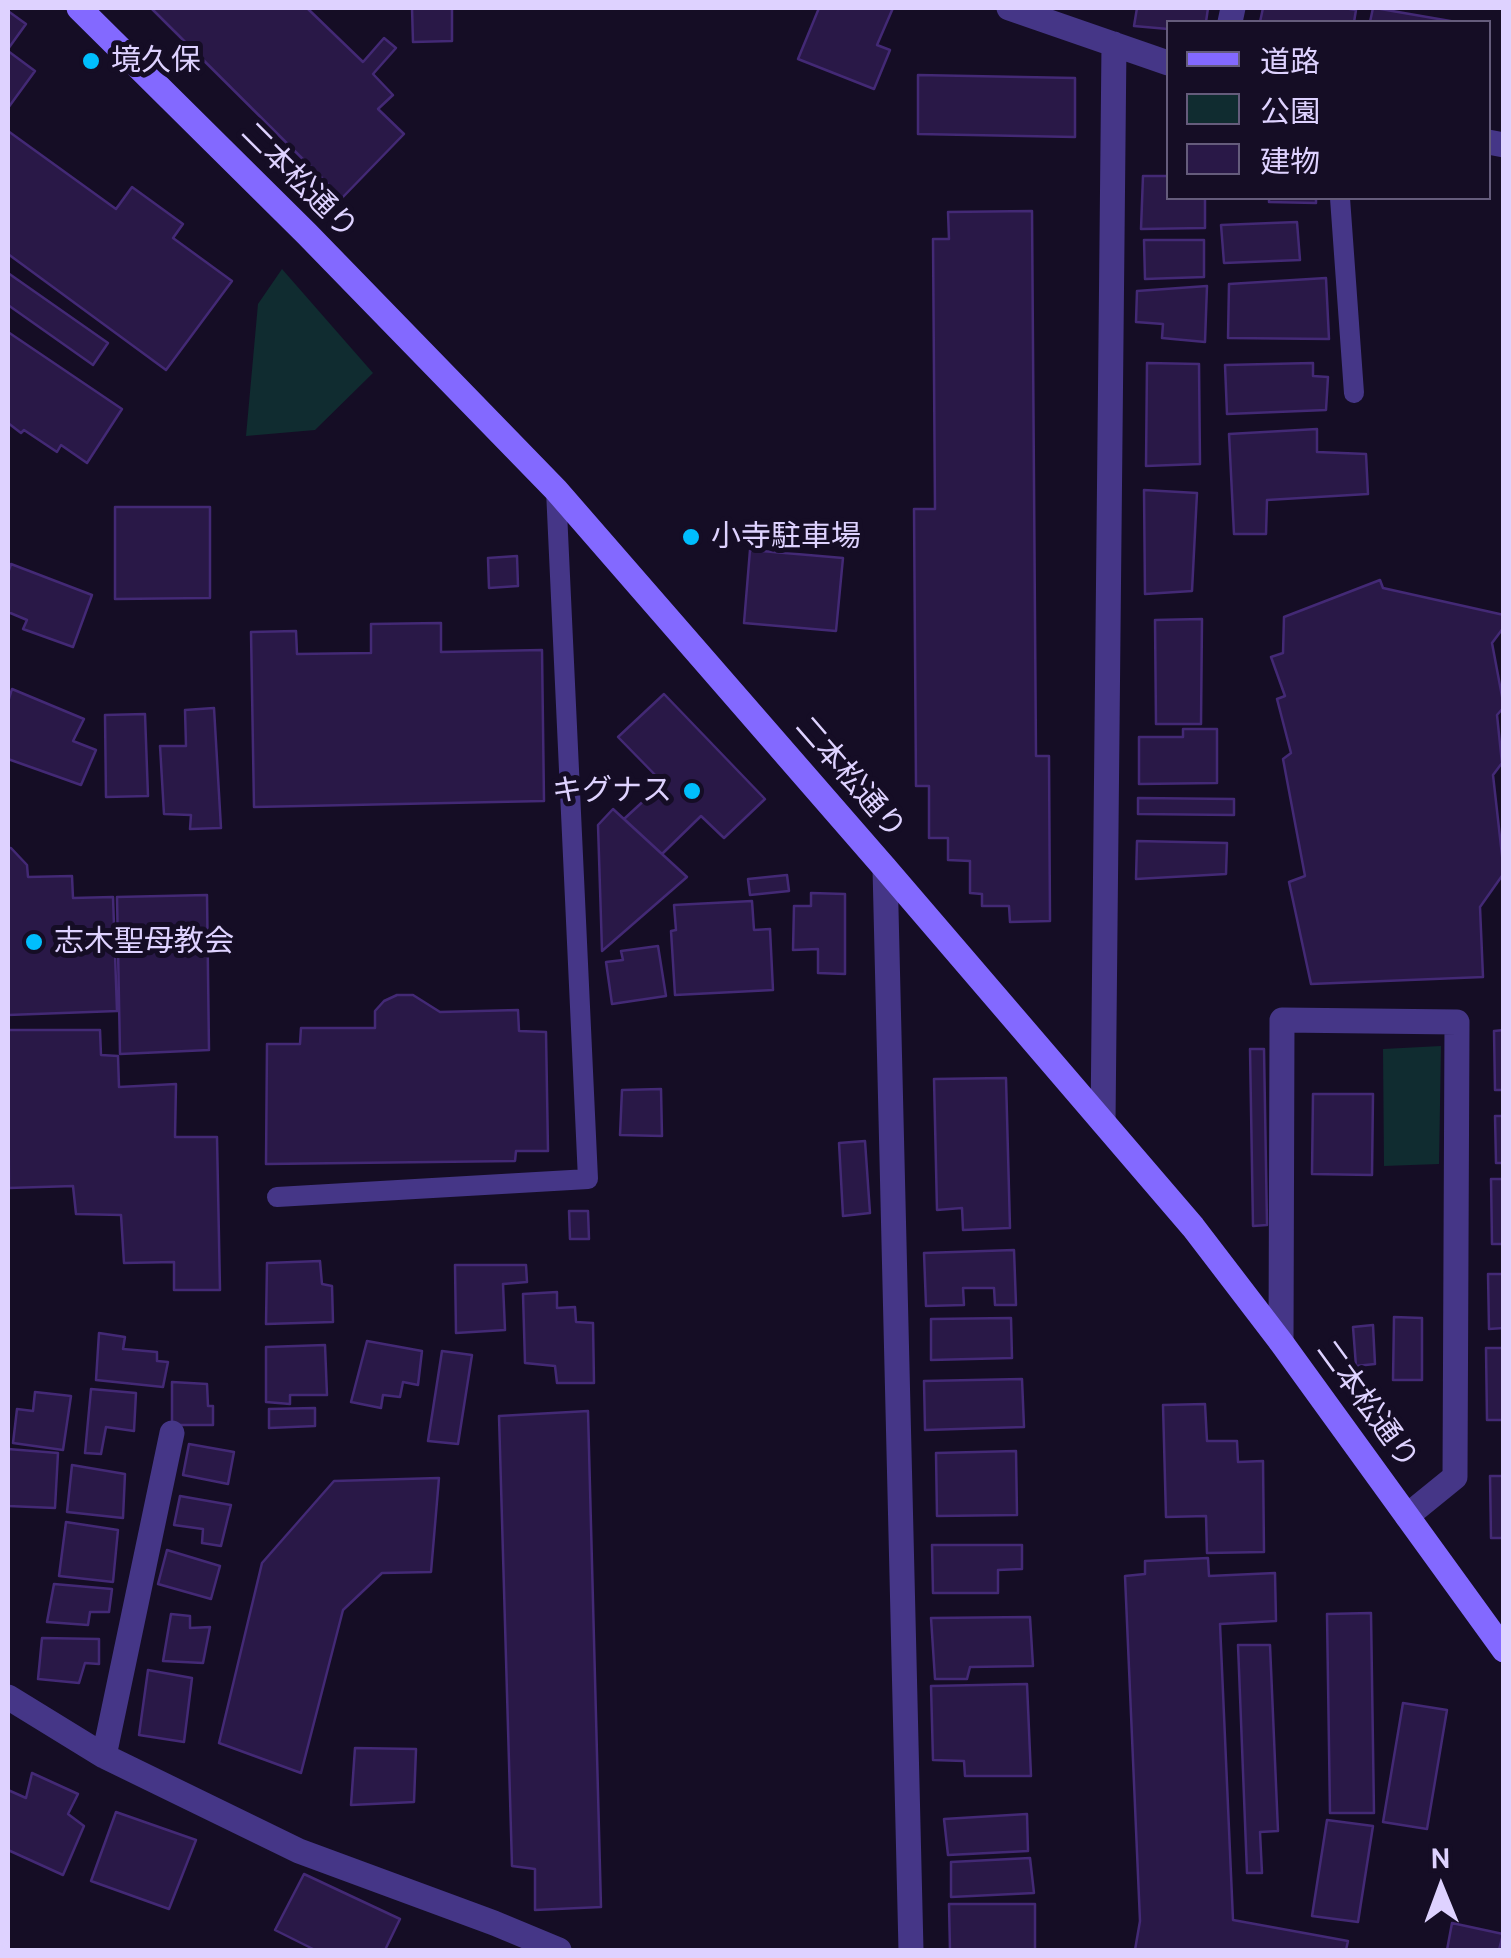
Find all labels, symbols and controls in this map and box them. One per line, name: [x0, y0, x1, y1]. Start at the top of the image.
legend: [1166, 20, 1491, 200]
place label: 境久保: [111, 43, 201, 79]
text: 道路: [1260, 43, 1320, 80]
marker: 境久保: [80, 50, 102, 72]
text: 公園: [1260, 93, 1320, 130]
street label: 二本松通り: [233, 115, 365, 247]
text: 建物: [1260, 143, 1320, 180]
place label: 小寺駐車場: [711, 519, 861, 555]
marker: 小寺駐車場: [680, 526, 702, 548]
street label: 二本松通り: [787, 710, 913, 846]
place label: キグナス: [552, 773, 672, 809]
marker: キグナス: [681, 780, 703, 802]
place label: 志木聖母教会: [54, 924, 234, 960]
marker: 志木聖母教会: [23, 931, 45, 953]
street label: 二本松通り: [1308, 1334, 1426, 1476]
north arrow: [1391, 1838, 1491, 1938]
text: N: [1430, 1841, 1451, 1875]

